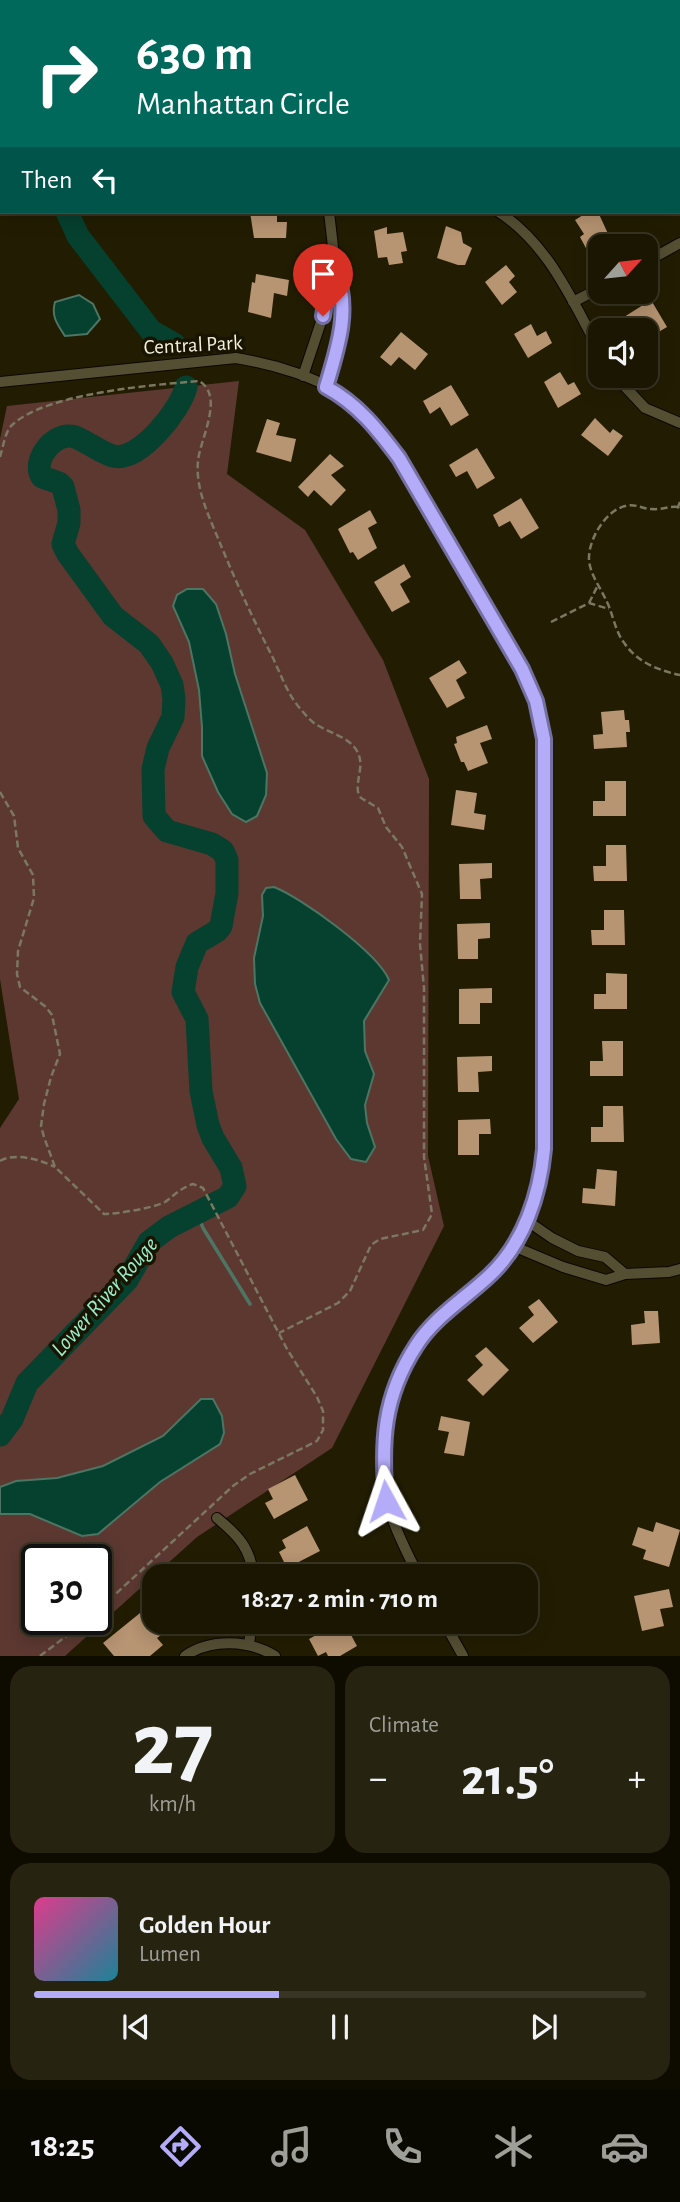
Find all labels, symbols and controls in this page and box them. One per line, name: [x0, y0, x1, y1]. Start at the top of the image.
icon: right: [21, 28, 112, 119]
text: 630 m: [136, 30, 253, 79]
text: Manhattan Circle: [136, 88, 350, 120]
icon: left: [86, 161, 124, 199]
text: Then: [21, 167, 72, 193]
north arrow: [588, 234, 658, 304]
map controls: [588, 234, 658, 388]
pin: [293, 244, 353, 316]
icon: arrive: [304, 255, 342, 293]
button: sound: [588, 318, 658, 388]
street label: Central Park: [143, 332, 243, 358]
water label: Lower River Rouge: [47, 1233, 163, 1361]
position arrow: [349, 1464, 423, 1538]
speed limit sign: 30: [21, 1544, 112, 1635]
text: 18:27 · 2 min · 710 m: [242, 1586, 438, 1612]
text: 27: [131, 1700, 214, 1791]
text: Climate: [369, 1714, 439, 1737]
text: 21.5°: [461, 1752, 554, 1804]
text: −: [369, 1760, 387, 1798]
text: +: [628, 1760, 646, 1798]
text: km/h: [149, 1793, 196, 1816]
text: Golden Hour: [139, 1912, 270, 1938]
text: Lumen: [139, 1943, 201, 1966]
icon: previous: [117, 2008, 155, 2046]
icon: pause: [321, 2008, 359, 2046]
icon: next: [525, 2008, 563, 2046]
icon: directions: [156, 2122, 205, 2171]
icon: music: [267, 2122, 316, 2171]
icon: phone: [378, 2122, 427, 2171]
icon: climate: [489, 2122, 538, 2171]
icon: car: [600, 2122, 649, 2171]
text: 18:25: [31, 2130, 94, 2162]

